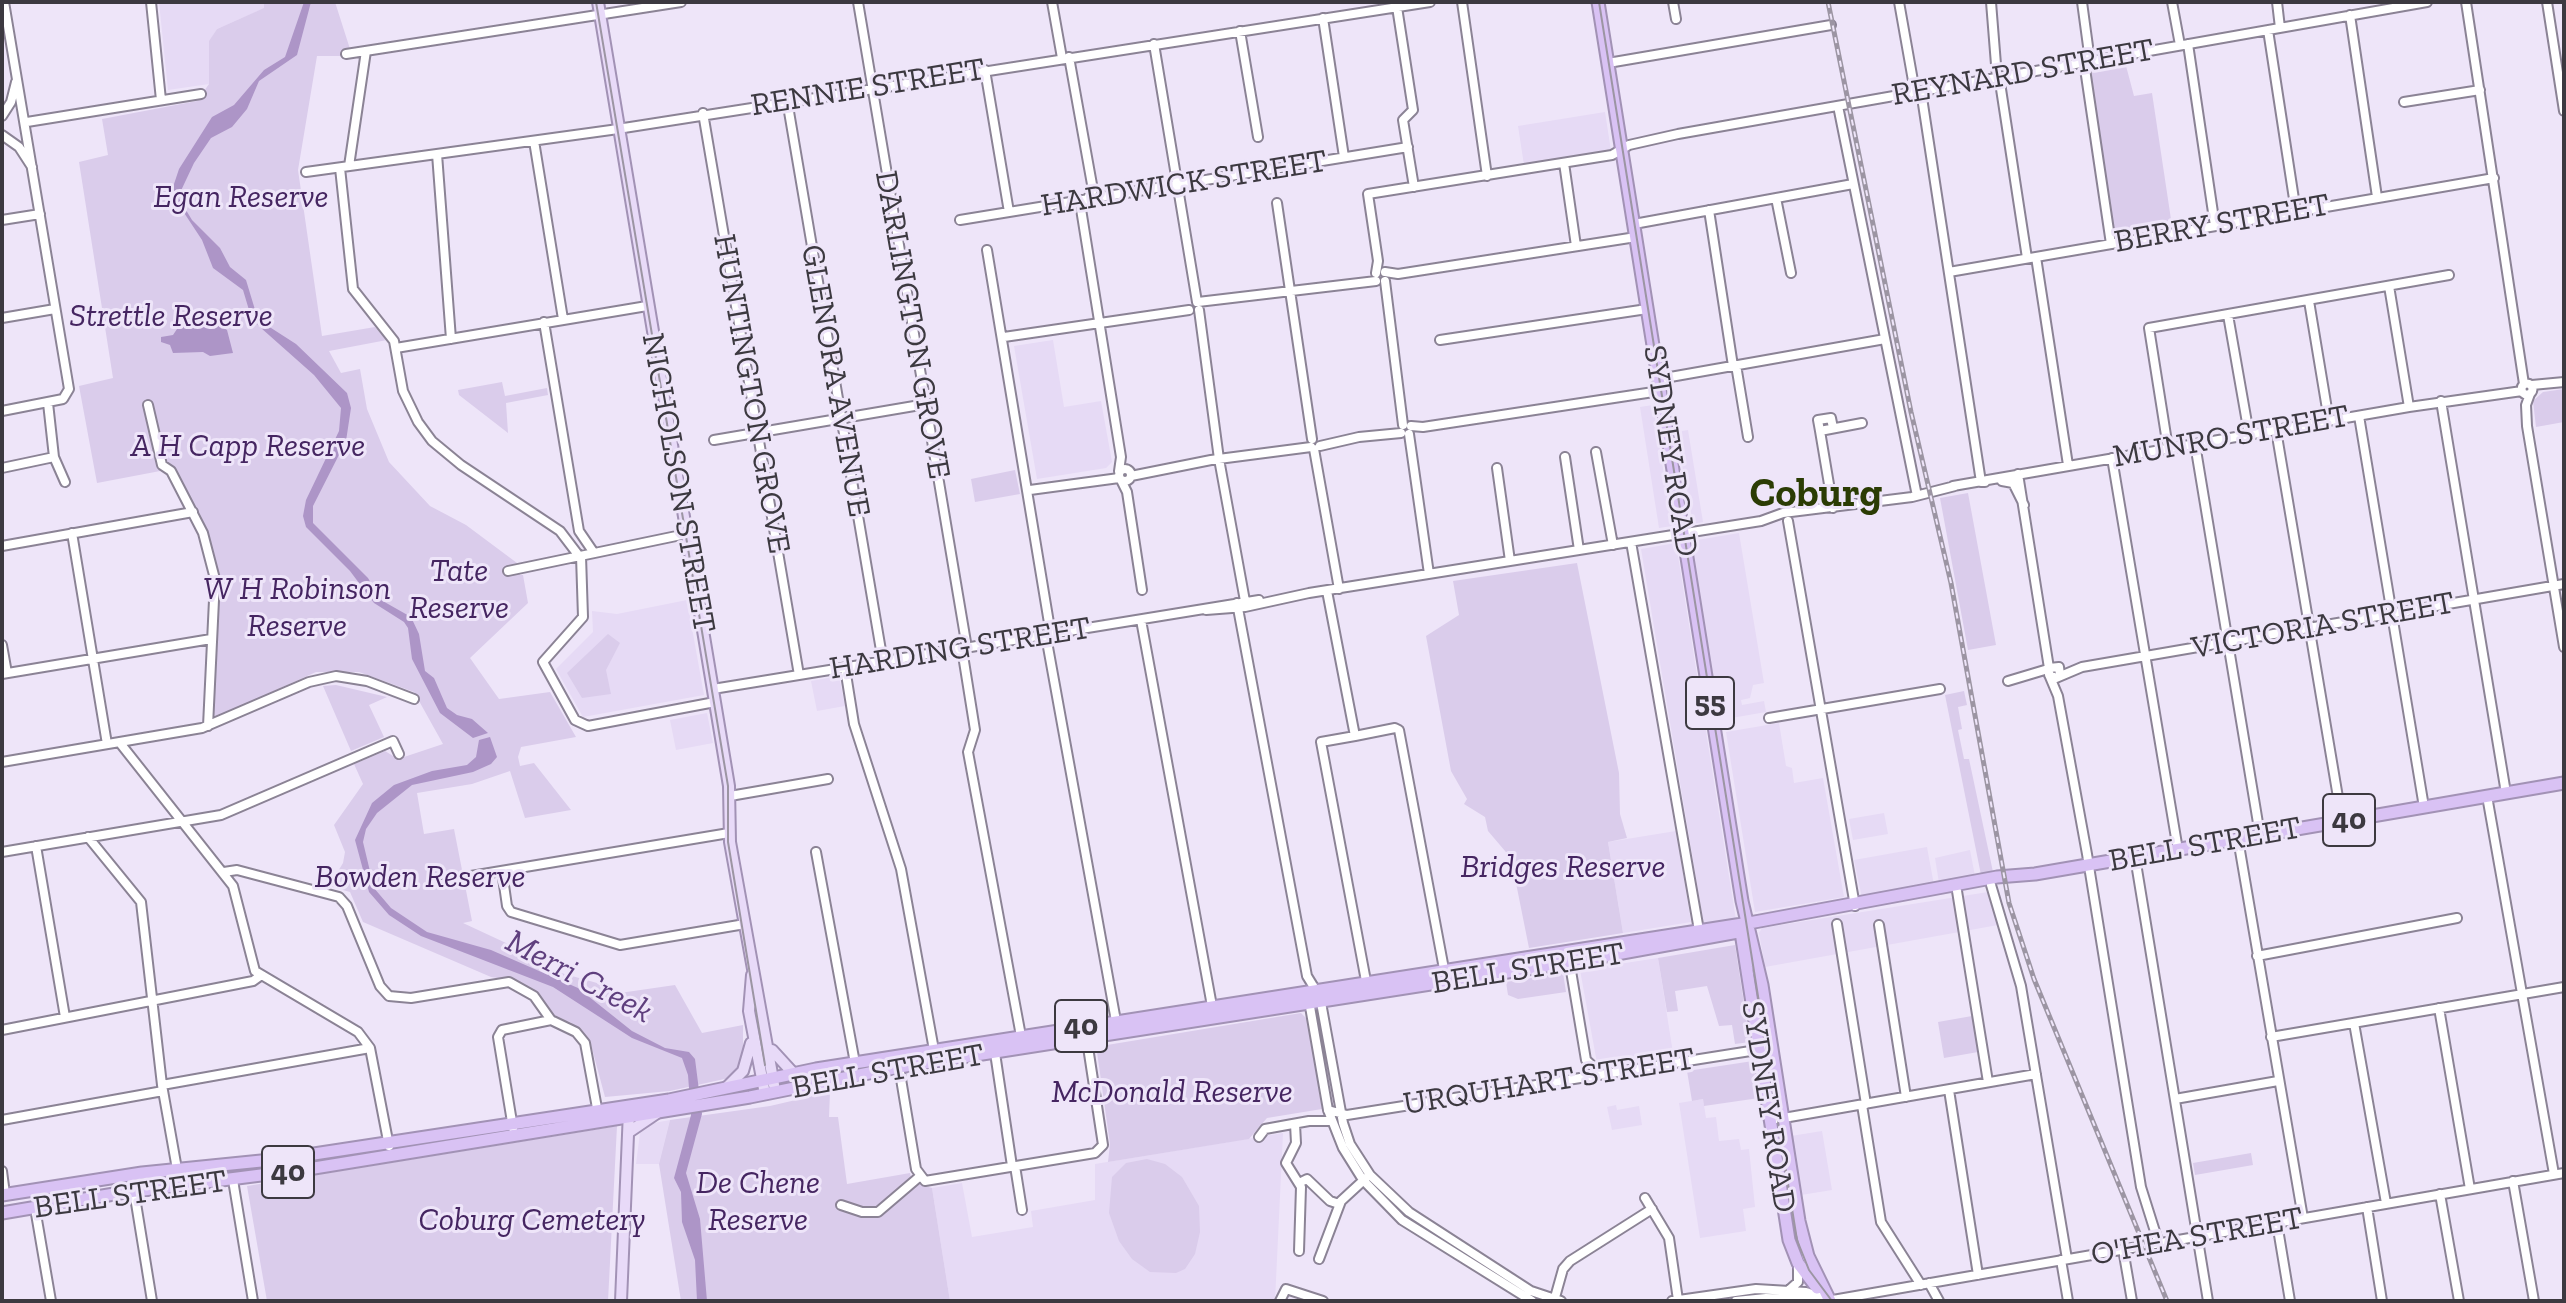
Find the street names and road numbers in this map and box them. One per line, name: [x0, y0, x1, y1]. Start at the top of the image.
street label: REYNARD STREET: [1889, 31, 2157, 115]
street label: RENNIE STREET: [748, 51, 988, 125]
street label: HARDWICK STREET: [1038, 142, 1330, 226]
street label: DARLINGTON GROVE: [866, 168, 958, 482]
street label: BERRY STREET: [2111, 186, 2333, 262]
street label: HUNTINGTON GROVE: [704, 231, 798, 557]
street label: GLENORA AVENUE: [792, 242, 878, 520]
street label: NICHOLSON STREET: [633, 330, 723, 636]
street label: SYDNEY ROAD: [1634, 343, 1706, 559]
street label: MUNRO STREET: [2110, 397, 2352, 477]
street label: VICTORIA STREET: [2189, 584, 2457, 668]
street label: HARDING STREET: [827, 609, 1093, 689]
road number: 55: [1686, 677, 1734, 729]
road number: 40: [2323, 794, 2375, 846]
street label: BELL STREET: [2106, 809, 2304, 881]
street label: BELL STREET: [1429, 935, 1627, 1003]
street label: SYDNEY ROAD: [1732, 999, 1804, 1215]
road number: 40: [1055, 1000, 1107, 1052]
street label: BELL STREET: [789, 1036, 987, 1108]
street label: URQUHART STREET: [1401, 1040, 1697, 1124]
road number: 40: [262, 1146, 314, 1198]
street label: BELL STREET: [31, 1162, 229, 1228]
street label: O'HEA STREET: [2088, 1199, 2306, 1275]

